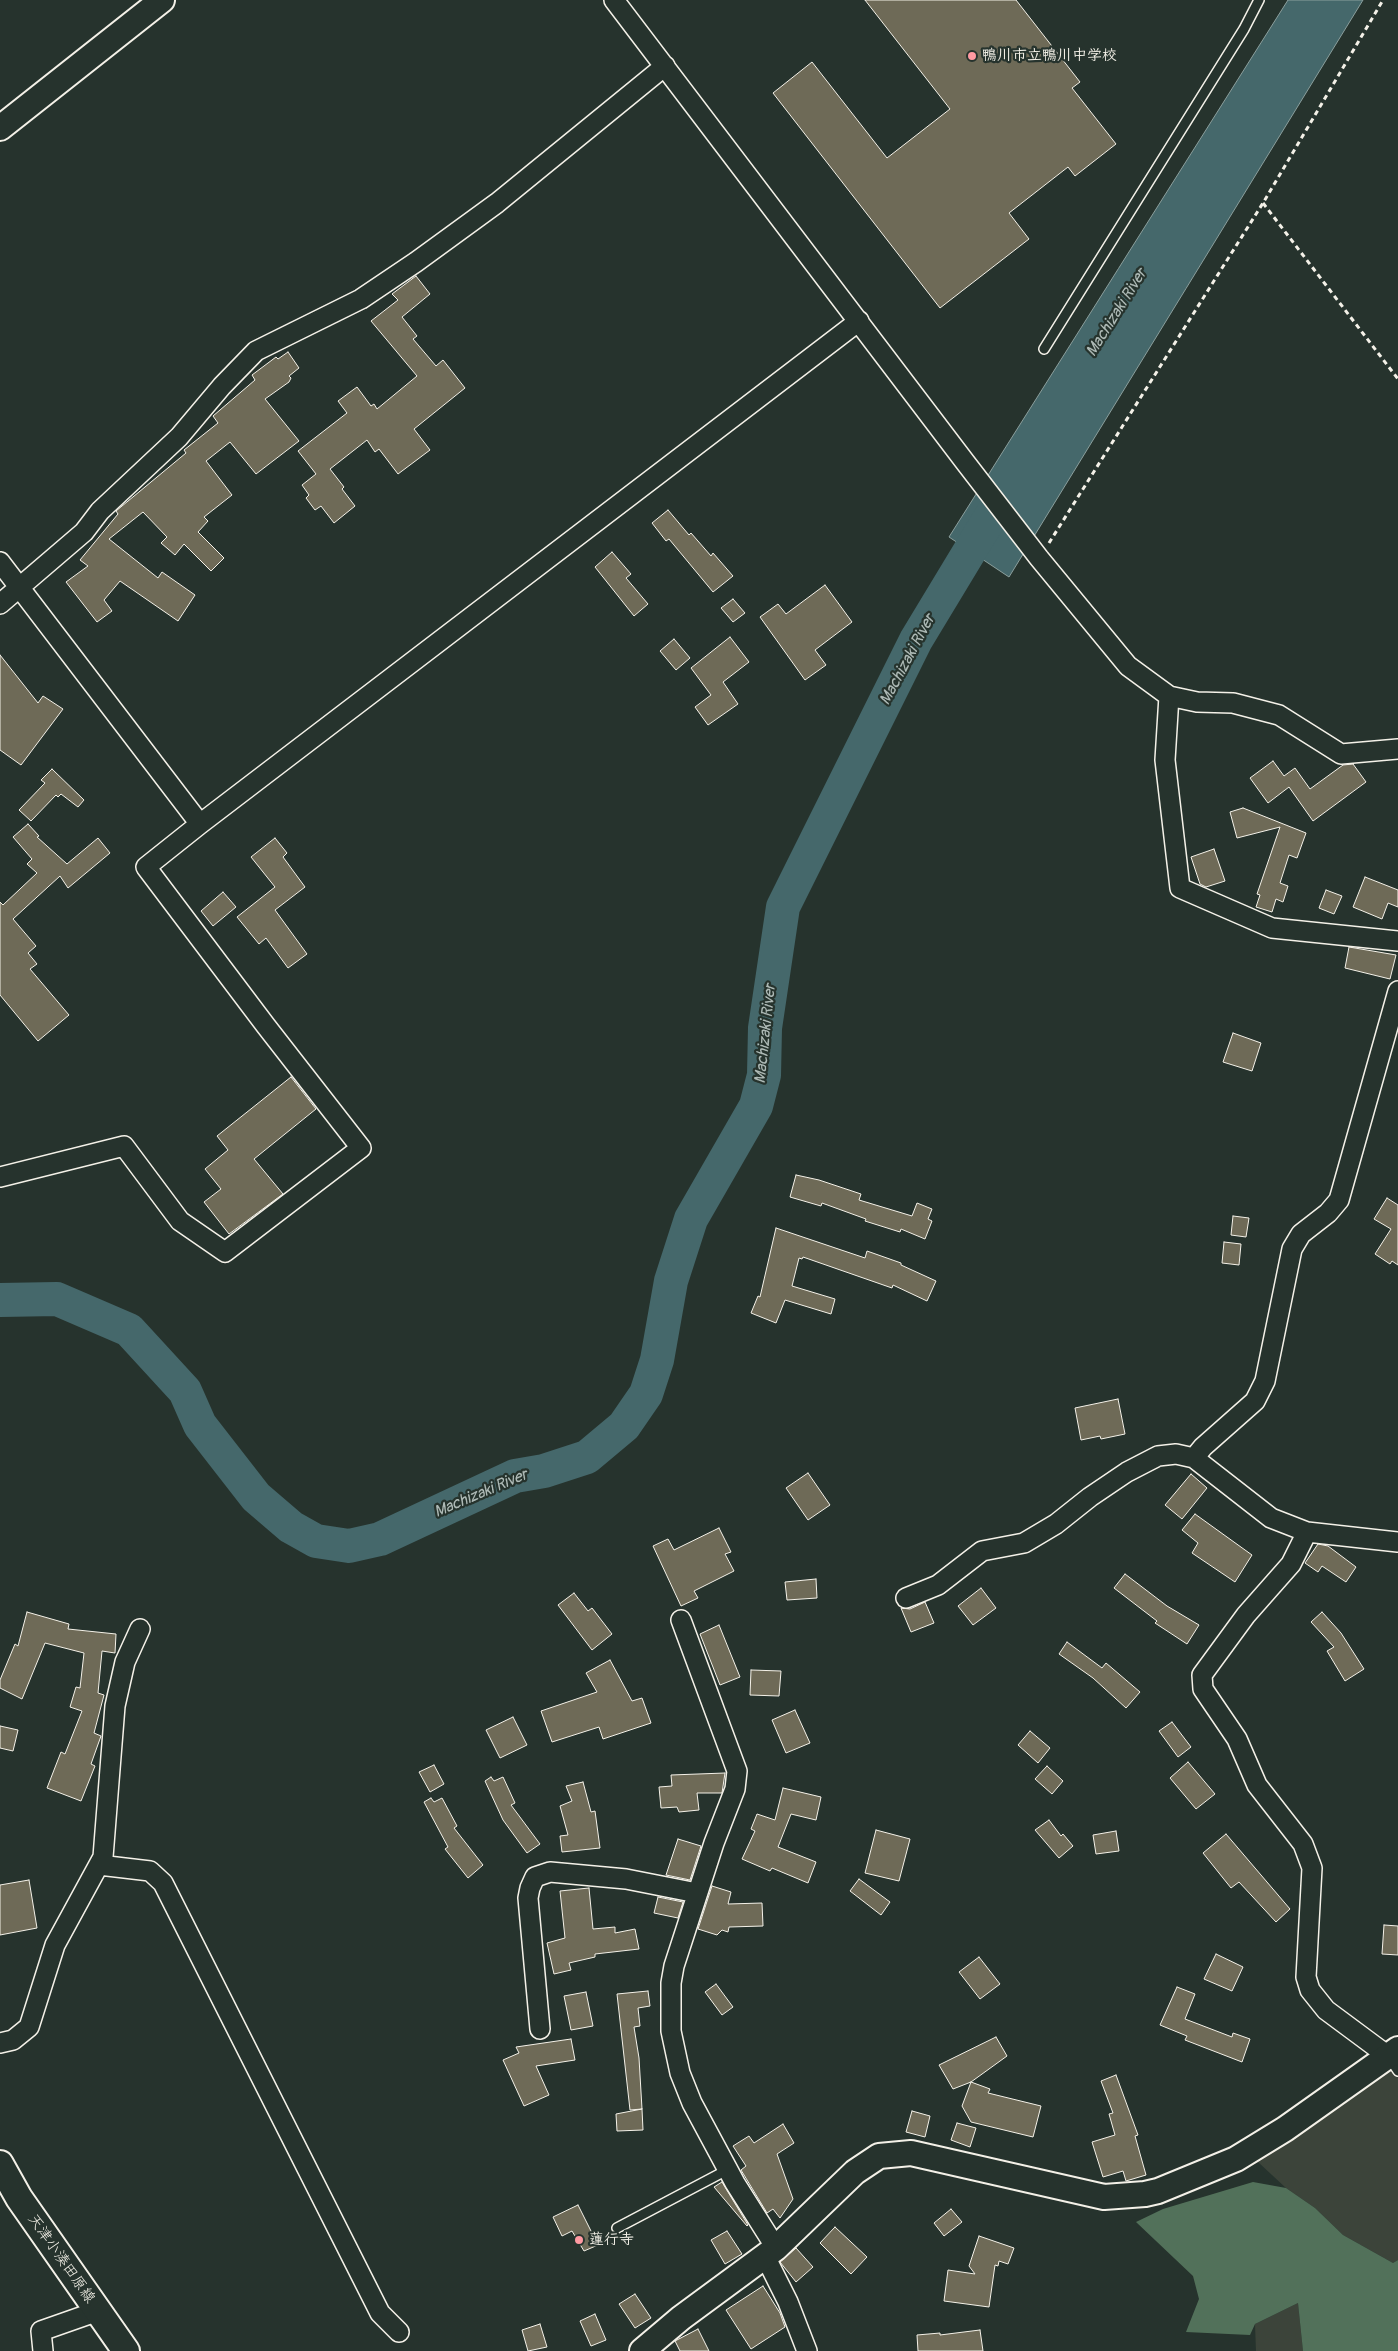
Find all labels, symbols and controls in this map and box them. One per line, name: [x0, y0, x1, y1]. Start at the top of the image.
place label: 鴨川市立鴨川中学校: [982, 47, 1117, 65]
marker: 鴨川市立鴨川中学校: [966, 50, 978, 62]
water label: Machizaki River: [1082, 266, 1152, 360]
water label: Machizaki River: [876, 611, 940, 709]
water label: Machizaki River: [751, 983, 781, 1085]
water label: Machizaki River: [431, 1466, 531, 1522]
street label: 天津小湊田原線: [24, 2211, 98, 2307]
place label: 蓮行寺: [589, 2231, 634, 2249]
marker: 蓮行寺: [573, 2234, 585, 2246]

